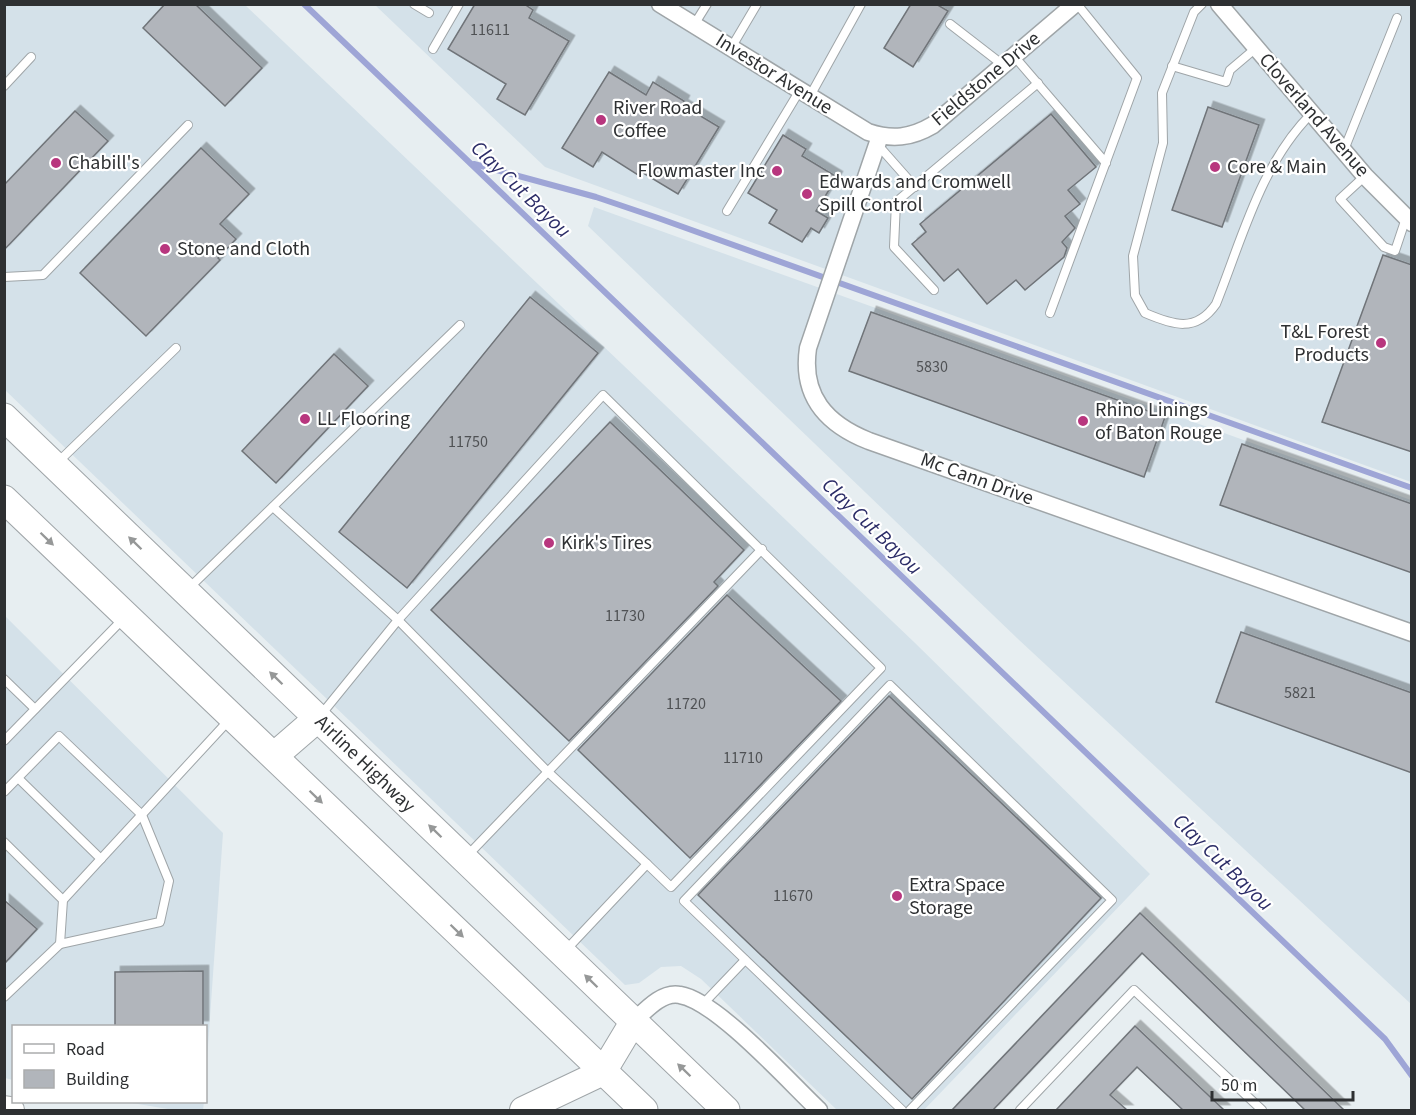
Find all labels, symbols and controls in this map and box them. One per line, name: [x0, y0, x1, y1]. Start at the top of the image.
house number: 11611: [470, 19, 510, 41]
street label: Fieldstone Drive: [926, 25, 1047, 133]
street label: Investor Avenue: [710, 27, 838, 121]
street label: Cloverland Avenue: [1252, 47, 1376, 183]
place label: River Road Coffee: [613, 94, 702, 145]
marker: River Road Coffee: [594, 113, 608, 127]
water label: Clay Cut Bayou: [464, 133, 578, 245]
place label: Chabill's: [68, 149, 140, 177]
place label: Core & Main: [1227, 153, 1327, 181]
marker: Chabill's: [49, 156, 63, 170]
place label: Flowmaster Inc: [638, 157, 765, 185]
marker: Core & Main: [1208, 160, 1222, 174]
marker: Flowmaster Inc: [770, 164, 784, 178]
place label: Edwards and Cromwell Spill Control: [819, 168, 1011, 219]
marker: Edwards and Cromwell Spill Control: [800, 187, 814, 201]
place label: Stone and Cloth: [177, 235, 310, 263]
marker: Stone and Cloth: [158, 242, 172, 256]
place label: T&L Forest Products: [1281, 318, 1369, 369]
marker: T&L Forest Products: [1374, 336, 1388, 350]
house number: 5830: [916, 356, 948, 378]
place label: Rhino Linings of Baton Rouge: [1095, 396, 1222, 447]
place label: LL Flooring: [317, 405, 410, 433]
marker: LL Flooring: [298, 412, 312, 426]
marker: Rhino Linings of Baton Rouge: [1076, 414, 1090, 428]
house number: 11750: [448, 431, 488, 453]
street label: Mc Cann Drive: [917, 446, 1037, 512]
water label: Clay Cut Bayou: [815, 470, 929, 582]
place label: Kirk's Tires: [561, 529, 652, 557]
one-way arrow: [39, 532, 54, 546]
one-way arrow: [129, 536, 143, 550]
marker: Kirk's Tires: [542, 536, 556, 550]
house number: 11730: [605, 605, 645, 627]
one-way arrow: [269, 671, 283, 685]
house number: 5821: [1284, 682, 1316, 704]
house number: 11720: [666, 693, 706, 715]
street label: Airline Highway: [308, 709, 422, 820]
house number: 11710: [723, 747, 763, 769]
one-way arrow: [308, 789, 322, 803]
water label: Clay Cut Bayou: [1166, 806, 1280, 918]
one-way arrow: [429, 825, 443, 839]
place label: Extra Space Storage: [909, 871, 1005, 922]
house number: 11670: [773, 885, 813, 907]
marker: Extra Space Storage: [890, 889, 904, 903]
one-way arrow: [449, 924, 463, 938]
one-way arrow: [584, 974, 599, 988]
legend: [12, 1025, 207, 1103]
text: Road: [66, 1037, 105, 1062]
one-way arrow: [677, 1064, 692, 1077]
scale bar: [1212, 1064, 1353, 1102]
text: Building: [66, 1067, 129, 1092]
text: 50 m: [1221, 1073, 1257, 1098]

